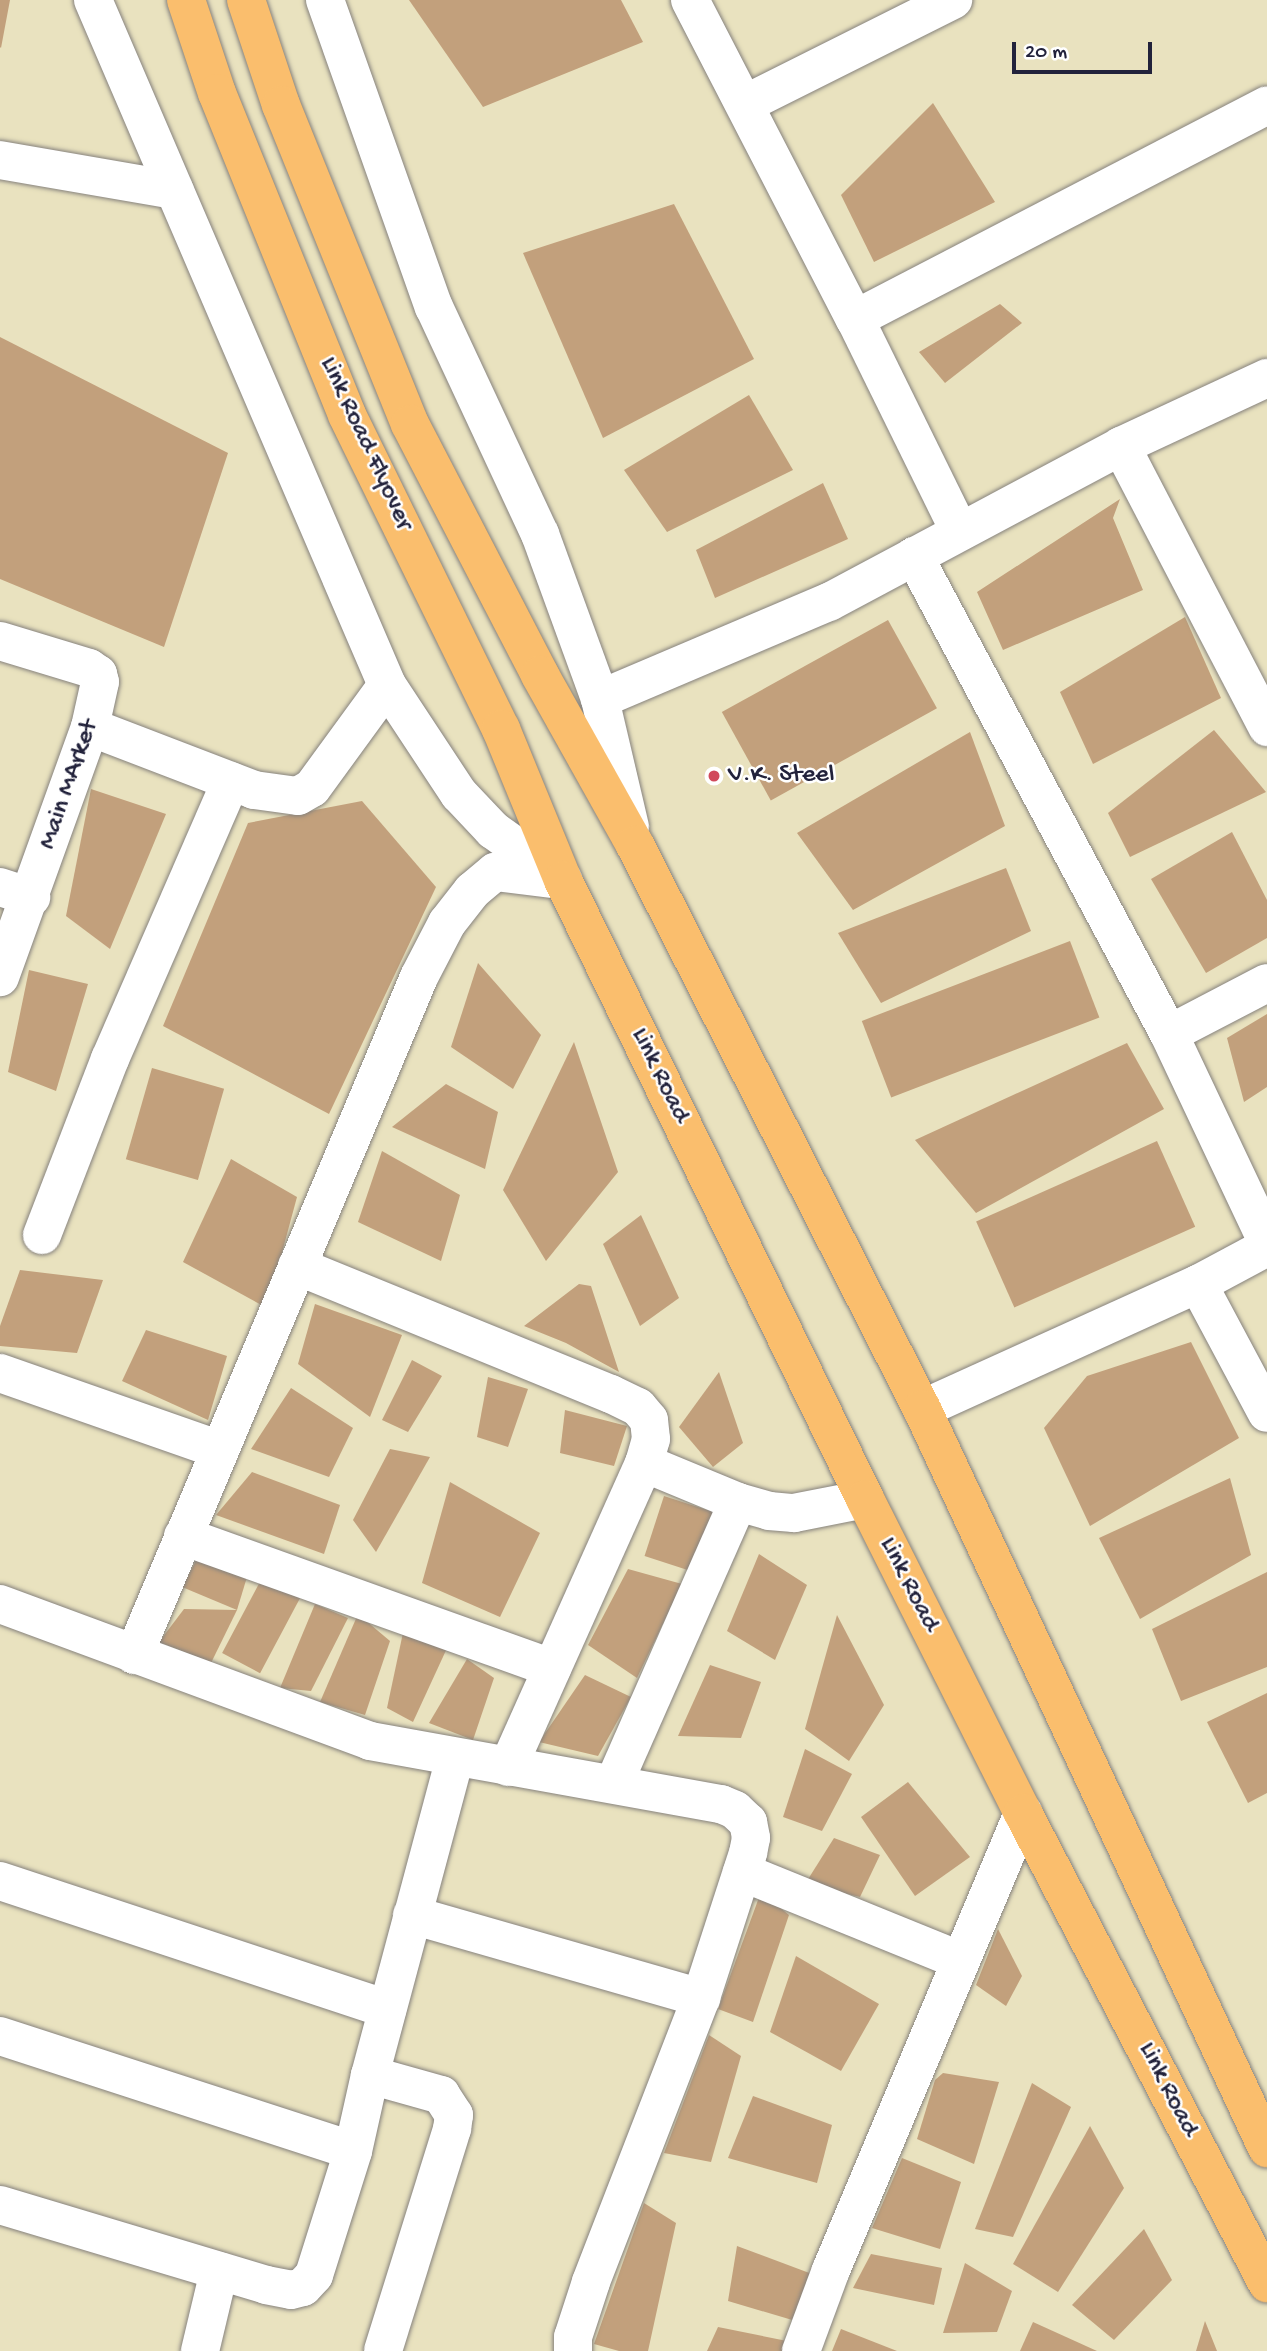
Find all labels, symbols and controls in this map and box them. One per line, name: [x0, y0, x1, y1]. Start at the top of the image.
scale bar: [1015, 28, 1155, 72]
text: 20 m: [1025, 41, 1067, 66]
street label: Link Road Flyover: [311, 352, 419, 536]
street label: Main MArket: [33, 716, 107, 854]
place label: V.K. Steel: [728, 760, 835, 792]
marker: V.K. Steel: [706, 768, 722, 784]
street label: Link Road: [623, 1023, 695, 1129]
street label: Link Road: [871, 1532, 945, 1638]
street label: Link Road: [1130, 2037, 1204, 2143]

